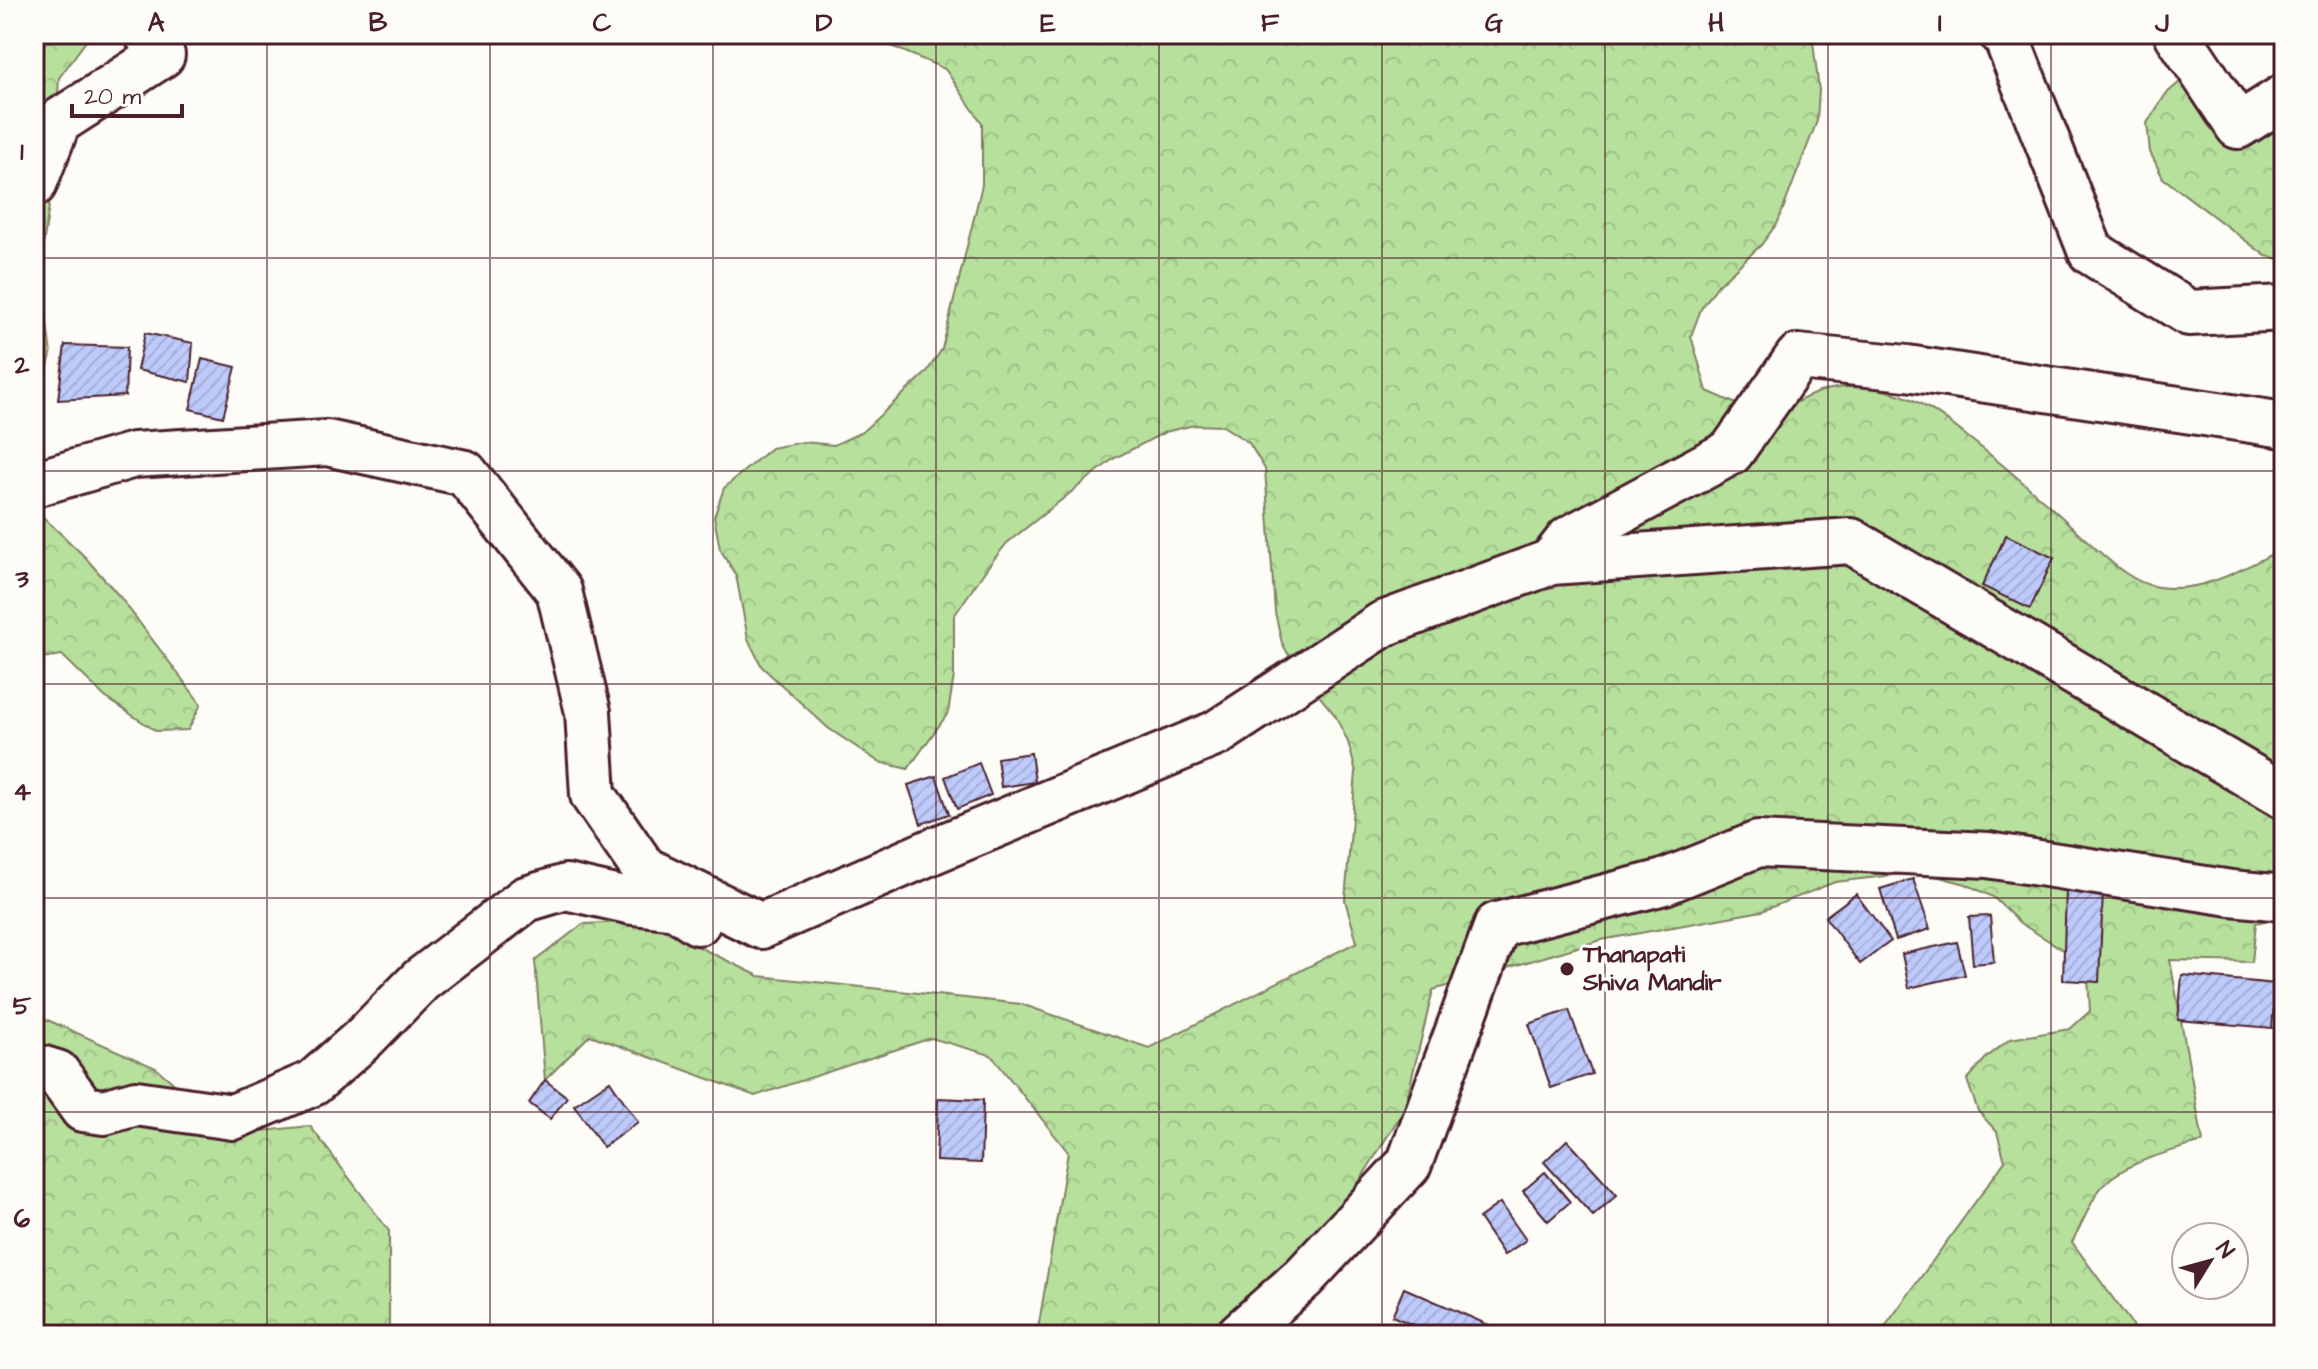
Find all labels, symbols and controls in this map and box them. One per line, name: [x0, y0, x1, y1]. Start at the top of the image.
text: A: [148, 5, 165, 41]
text: B: [369, 5, 388, 41]
text: C: [593, 5, 612, 41]
text: D: [816, 5, 833, 41]
text: E: [1040, 5, 1056, 41]
text: F: [1261, 5, 1280, 41]
text: G: [1485, 5, 1503, 41]
text: H: [1708, 5, 1724, 41]
text: I: [1938, 5, 1942, 41]
text: J: [2154, 5, 2169, 41]
scale bar: [72, 68, 182, 118]
text: 20 m: [84, 80, 141, 114]
text: 1: [20, 134, 24, 170]
text: 2: [14, 347, 30, 383]
text: 3: [14, 561, 29, 597]
text: 4: [13, 774, 31, 810]
place label: Thanapati Shiva Mandir: [1582, 938, 1722, 1000]
marker: Thanapati Shiva Mandir: [1558, 960, 1576, 978]
text: 5: [13, 988, 32, 1024]
text: 6: [14, 1201, 31, 1237]
north arrow: [2170, 1221, 2250, 1301]
text: N: [2208, 1235, 2241, 1265]

